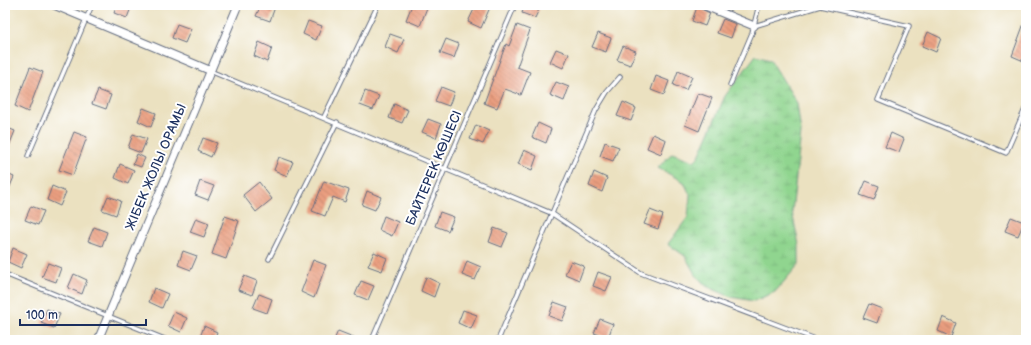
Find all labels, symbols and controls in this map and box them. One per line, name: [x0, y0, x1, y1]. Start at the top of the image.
street label: ЖІБЕК ЖОЛЫ ОРАМЫ: [122, 101, 190, 233]
street label: БАЙТЕРЕК КӨШЕСІ: [403, 108, 465, 228]
scale bar: [20, 301, 146, 327]
text: 100 m: [26, 308, 58, 323]

